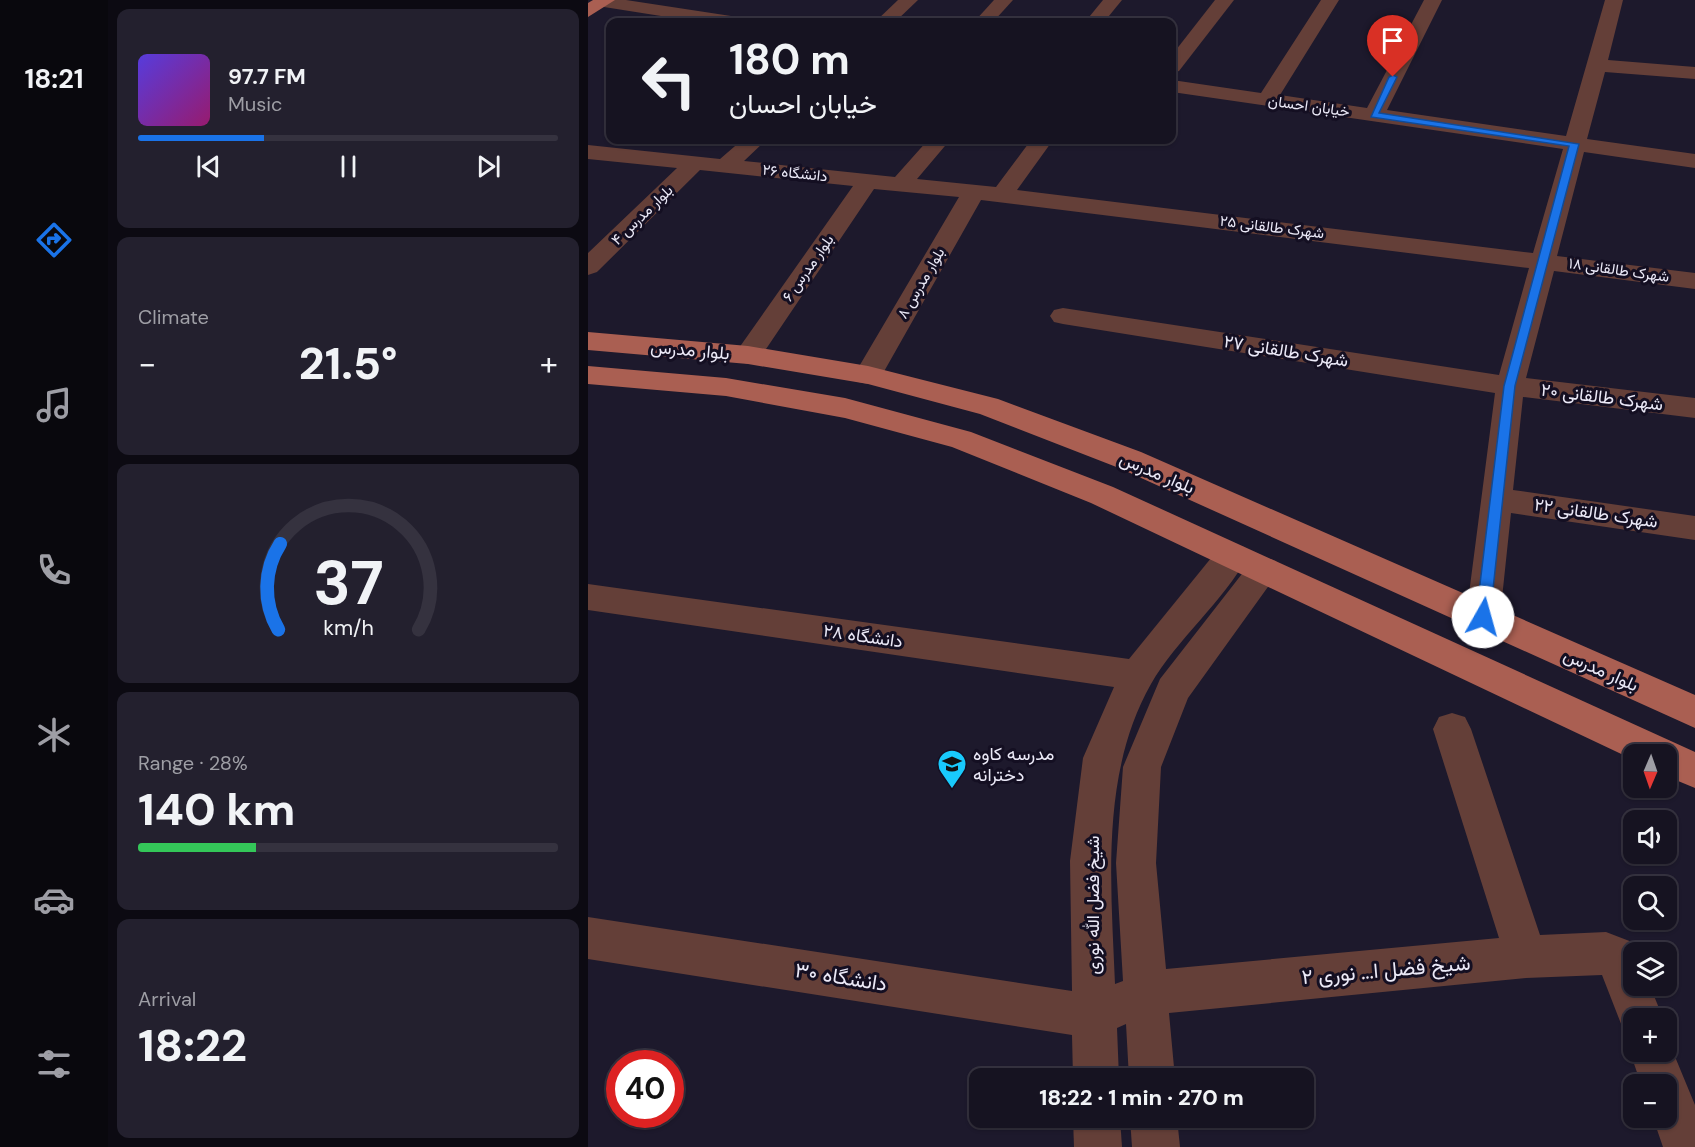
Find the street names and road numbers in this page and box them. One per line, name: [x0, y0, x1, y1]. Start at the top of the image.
street label: خیابان احسان: [1267, 90, 1351, 122]
street label: دانشگاه ۲۶: [761, 160, 829, 186]
street label: بلوار مدرس ۴: [607, 180, 677, 250]
street label: شهرک طالقانی ۲۵: [1219, 211, 1325, 243]
street label: بلوار مدرس ۶: [778, 231, 838, 305]
street label: بلوار مدرس ۸: [893, 244, 949, 322]
street label: شهرک طالقانی ۱۸: [1567, 253, 1671, 287]
street label: شهرک طالقانی ۲۷: [1222, 329, 1350, 373]
street label: بلوار مدرس: [649, 335, 731, 365]
street label: شهرک طالقانی ۲۰: [1540, 378, 1664, 416]
street label: بلوار مدرس: [1116, 446, 1198, 500]
street label: شهرک طالقانی ۲۲: [1533, 492, 1659, 534]
street label: دانشگاه ۲۸: [822, 619, 904, 653]
street label: بلوار مدرس: [1560, 643, 1642, 697]
street label: شیخ فضل الله نوری: [1081, 836, 1105, 974]
street label: شیخ فضل ا... نوری ۲: [1300, 949, 1472, 991]
street label: دانشگاه ۳۰: [793, 956, 889, 998]

